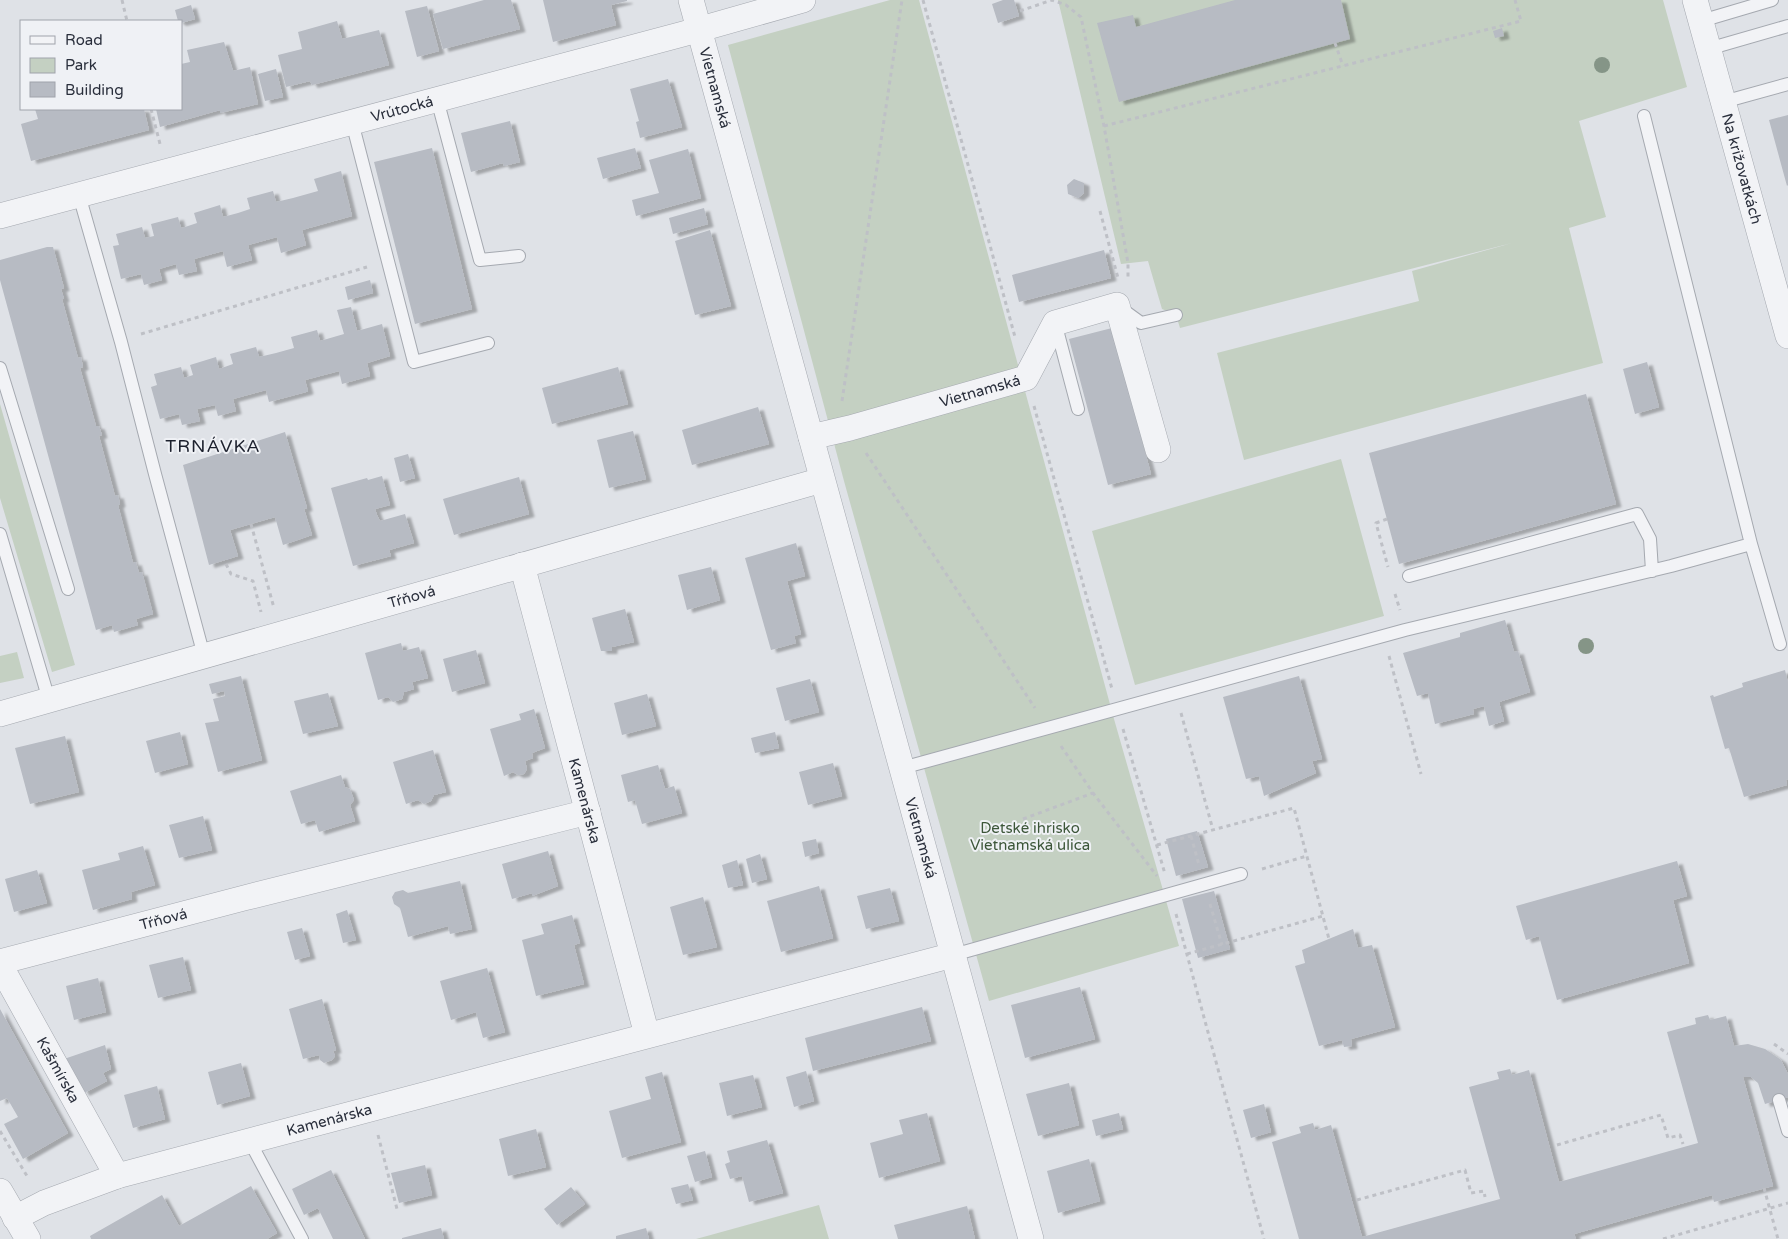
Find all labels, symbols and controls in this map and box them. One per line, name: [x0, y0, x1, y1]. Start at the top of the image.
legend: [20, 20, 182, 110]
text: Road: [65, 31, 103, 49]
street label: Vietnamská: [695, 45, 735, 130]
text: Park: [65, 56, 97, 74]
text: Building: [65, 81, 124, 99]
street label: Vrútocká: [369, 92, 435, 126]
street label: Na križovatkách: [1718, 111, 1766, 226]
street label: Vietnamská: [937, 371, 1022, 411]
district label: TRNÁVKA: [165, 435, 261, 457]
street label: Tŕňová: [386, 582, 437, 612]
street label: Kamenárska: [565, 756, 605, 846]
street label: Vietnamská: [901, 795, 941, 881]
park label: Detské ihrisko Vietnamská ulica: [970, 819, 1090, 854]
street label: Tŕňová: [138, 904, 189, 934]
street label: Kašmírska: [33, 1034, 84, 1106]
street label: Kamenárska: [284, 1100, 374, 1140]

